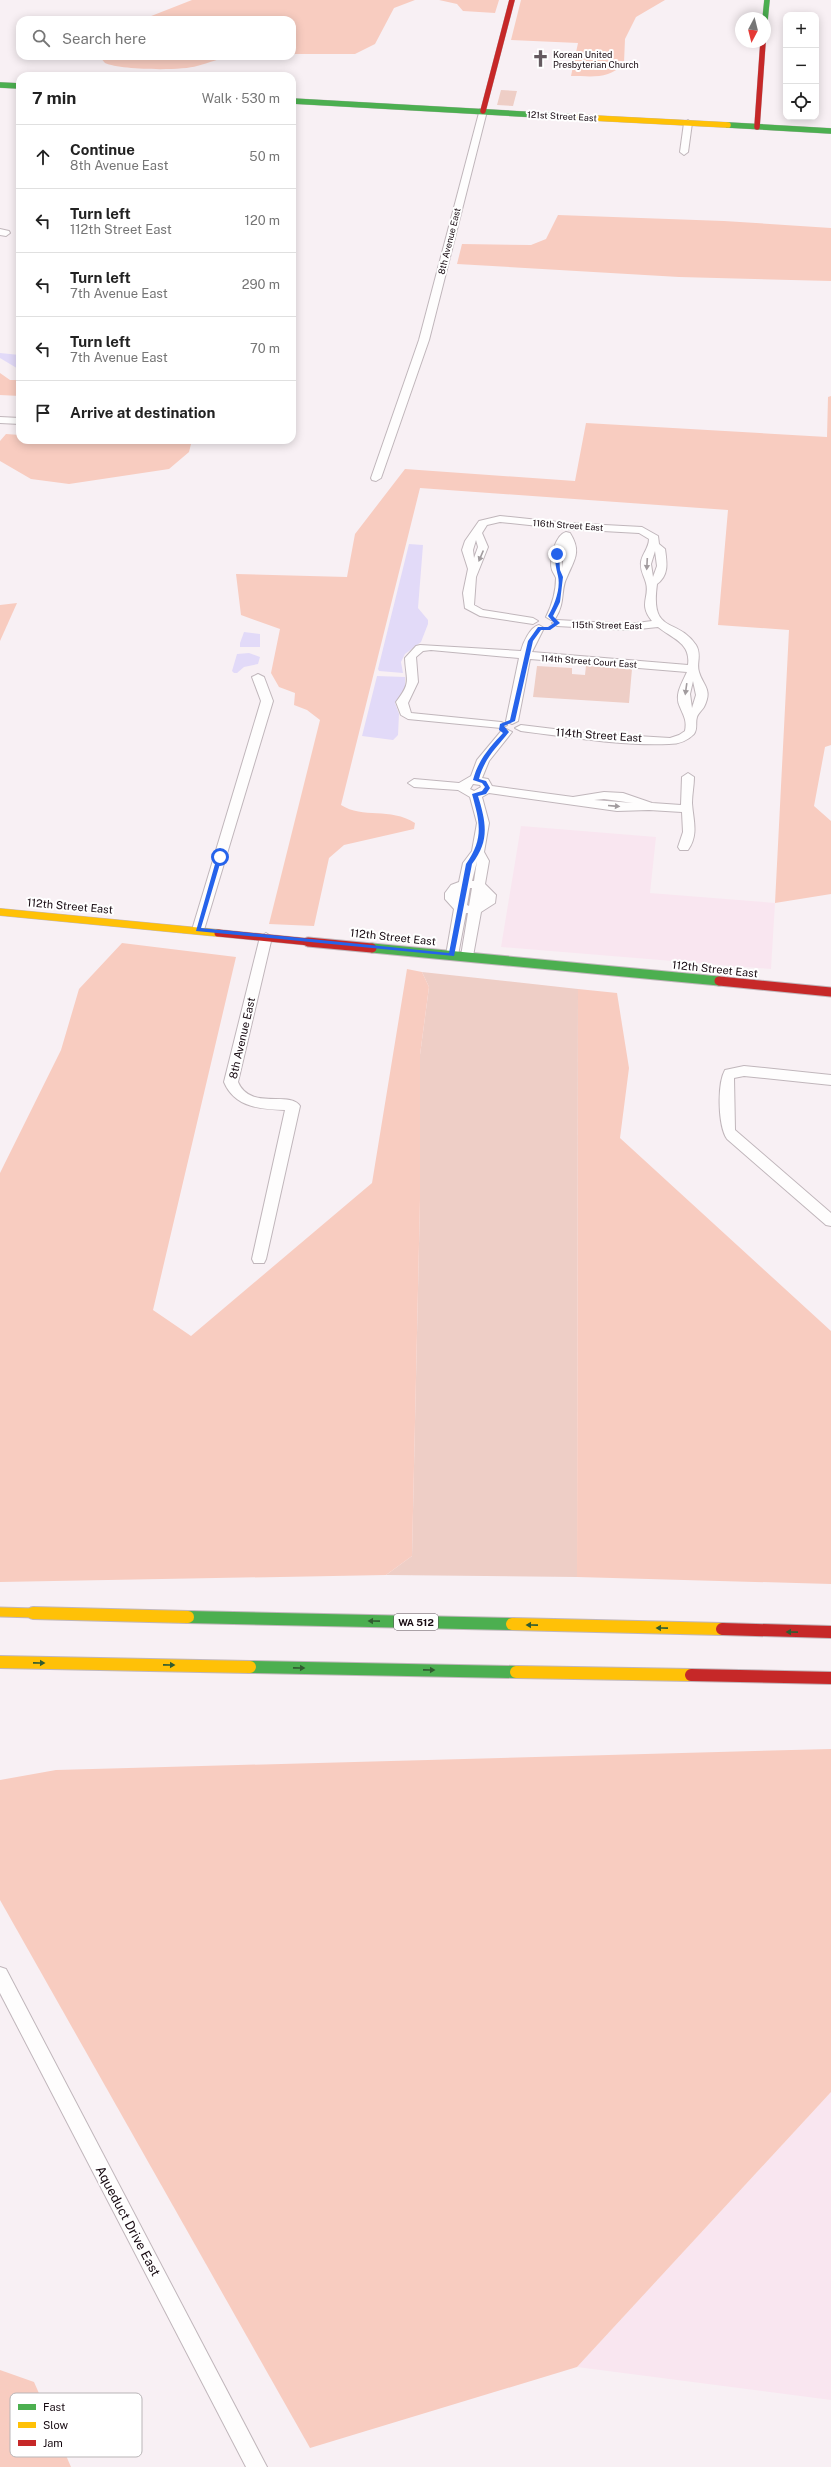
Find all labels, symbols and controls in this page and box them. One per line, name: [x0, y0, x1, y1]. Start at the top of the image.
north arrow: [735, 12, 771, 48]
map controls: [783, 12, 819, 120]
button: +: [783, 12, 819, 48]
search box: [16, 16, 296, 60]
icon: search: [30, 27, 52, 49]
text: Search here: [62, 30, 146, 47]
button: −: [783, 48, 819, 84]
church icon: Korean United Presbyterian Church: [530, 49, 550, 69]
place label: Korean United Presbyterian Church: [553, 49, 639, 70]
button: locate: [783, 84, 819, 120]
text: 7 min: [32, 88, 76, 108]
text: Walk · 530 m: [202, 91, 280, 106]
street label: 121st Street East: [527, 109, 598, 123]
text: Continue: [70, 141, 135, 158]
icon: ahead: [32, 146, 54, 168]
text: 50 m: [249, 149, 280, 164]
text: 8th Avenue East: [70, 158, 168, 173]
text: Turn left: [70, 205, 131, 222]
street label: 8th Avenue East: [435, 206, 463, 275]
icon: left: [32, 210, 54, 232]
text: 120 m: [245, 213, 280, 228]
text: 112th Street East: [70, 222, 172, 237]
text: Turn left: [70, 269, 131, 286]
icon: left: [32, 274, 54, 296]
text: 290 m: [242, 277, 280, 292]
text: 7th Avenue East: [70, 286, 168, 301]
text: Turn left: [70, 333, 131, 350]
icon: left: [32, 338, 54, 360]
text: 70 m: [250, 341, 280, 356]
text: 7th Avenue East: [70, 350, 168, 365]
icon: arrive: [32, 402, 54, 424]
text: Arrive at destination: [70, 404, 215, 421]
street label: 116th Street East: [532, 517, 604, 533]
route end: [548, 545, 566, 563]
one-way arrow: [477, 551, 483, 563]
one-way arrow: [643, 558, 650, 570]
street label: 115th Street East: [571, 619, 643, 631]
street label: 114th Street Court East: [541, 652, 638, 670]
one-way arrow: [682, 682, 689, 695]
street label: 114th Street East: [555, 726, 643, 744]
one-way arrow: [608, 803, 620, 810]
route start: [211, 848, 229, 866]
street label: 112th Street East: [27, 896, 113, 916]
street label: 112th Street East: [350, 927, 436, 947]
street label: 112th Street East: [672, 959, 758, 979]
street label: 8th Avenue East: [227, 996, 257, 1080]
road number: WA 512: [394, 1614, 438, 1630]
one-way arrow: [368, 1618, 380, 1625]
one-way arrow: [525, 1622, 538, 1628]
one-way arrow: [656, 1625, 668, 1632]
one-way arrow: [786, 1628, 798, 1635]
one-way arrow: [33, 1659, 45, 1666]
one-way arrow: [163, 1662, 176, 1668]
one-way arrow: [293, 1665, 306, 1671]
one-way arrow: [423, 1667, 436, 1673]
street label: Aqueduct Drive East: [93, 2163, 163, 2279]
legend: [10, 2393, 142, 2457]
text: Fast: [43, 2401, 65, 2413]
text: Slow: [43, 2419, 69, 2431]
text: Jam: [43, 2437, 63, 2449]

